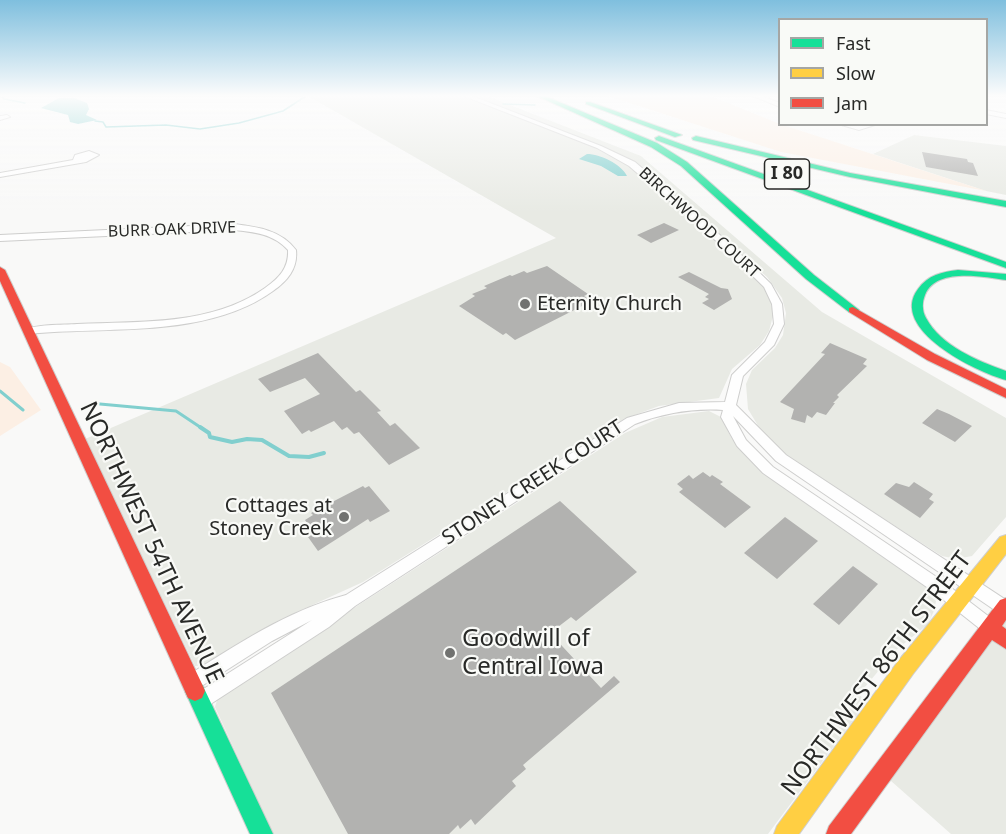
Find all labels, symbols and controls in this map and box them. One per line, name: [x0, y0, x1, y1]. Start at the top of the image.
legend: [778, 18, 988, 126]
text: Fast: [836, 31, 871, 55]
text: Slow: [836, 61, 875, 85]
text: Jam: [836, 91, 868, 115]
road number: I 80: [764, 159, 810, 189]
street label: BIRCHWOOD COURT: [635, 164, 763, 282]
street label: BURR OAK DRIVE: [108, 218, 236, 242]
place label: Eternity Church: [537, 292, 682, 316]
marker: Eternity Church: [518, 297, 532, 311]
street label: NORTHWEST 54TH AVENUE: [73, 398, 229, 688]
street label: STONEY CREEK COURT: [438, 415, 628, 551]
place label: Cottages at Stoney Creek: [209, 494, 332, 541]
marker: Cottages at Stoney Creek: [337, 510, 351, 524]
street label: NORTHWEST 86TH STREET: [776, 546, 978, 802]
place label: Goodwill of Central Iowa: [462, 625, 604, 681]
marker: Goodwill of Central Iowa: [443, 646, 457, 660]

